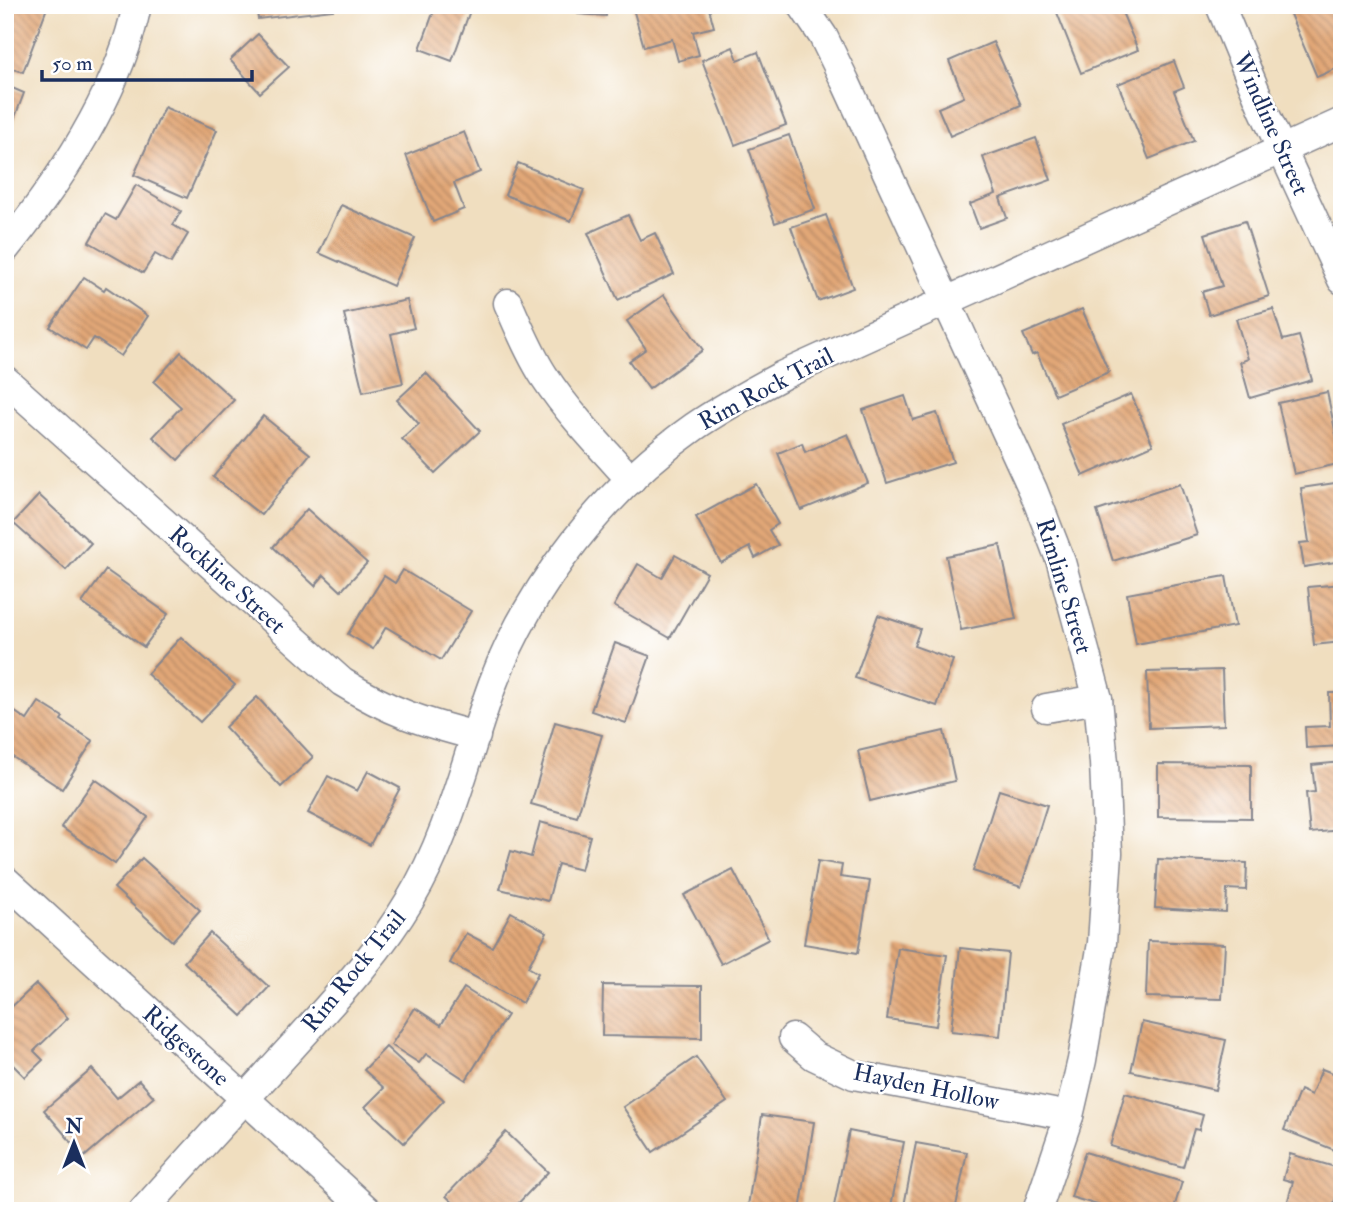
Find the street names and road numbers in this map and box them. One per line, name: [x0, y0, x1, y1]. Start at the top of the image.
street label: Windline Street: [1225, 47, 1316, 200]
street label: Rim Rock Trail: [693, 340, 839, 438]
street label: Rimline Street: [1029, 515, 1099, 658]
street label: Rockline Street: [162, 519, 292, 641]
street label: Rim Rock Trail: [295, 904, 413, 1038]
street label: Ridgestone: [136, 999, 236, 1093]
street label: Hayden Hollow: [850, 1056, 1003, 1118]

